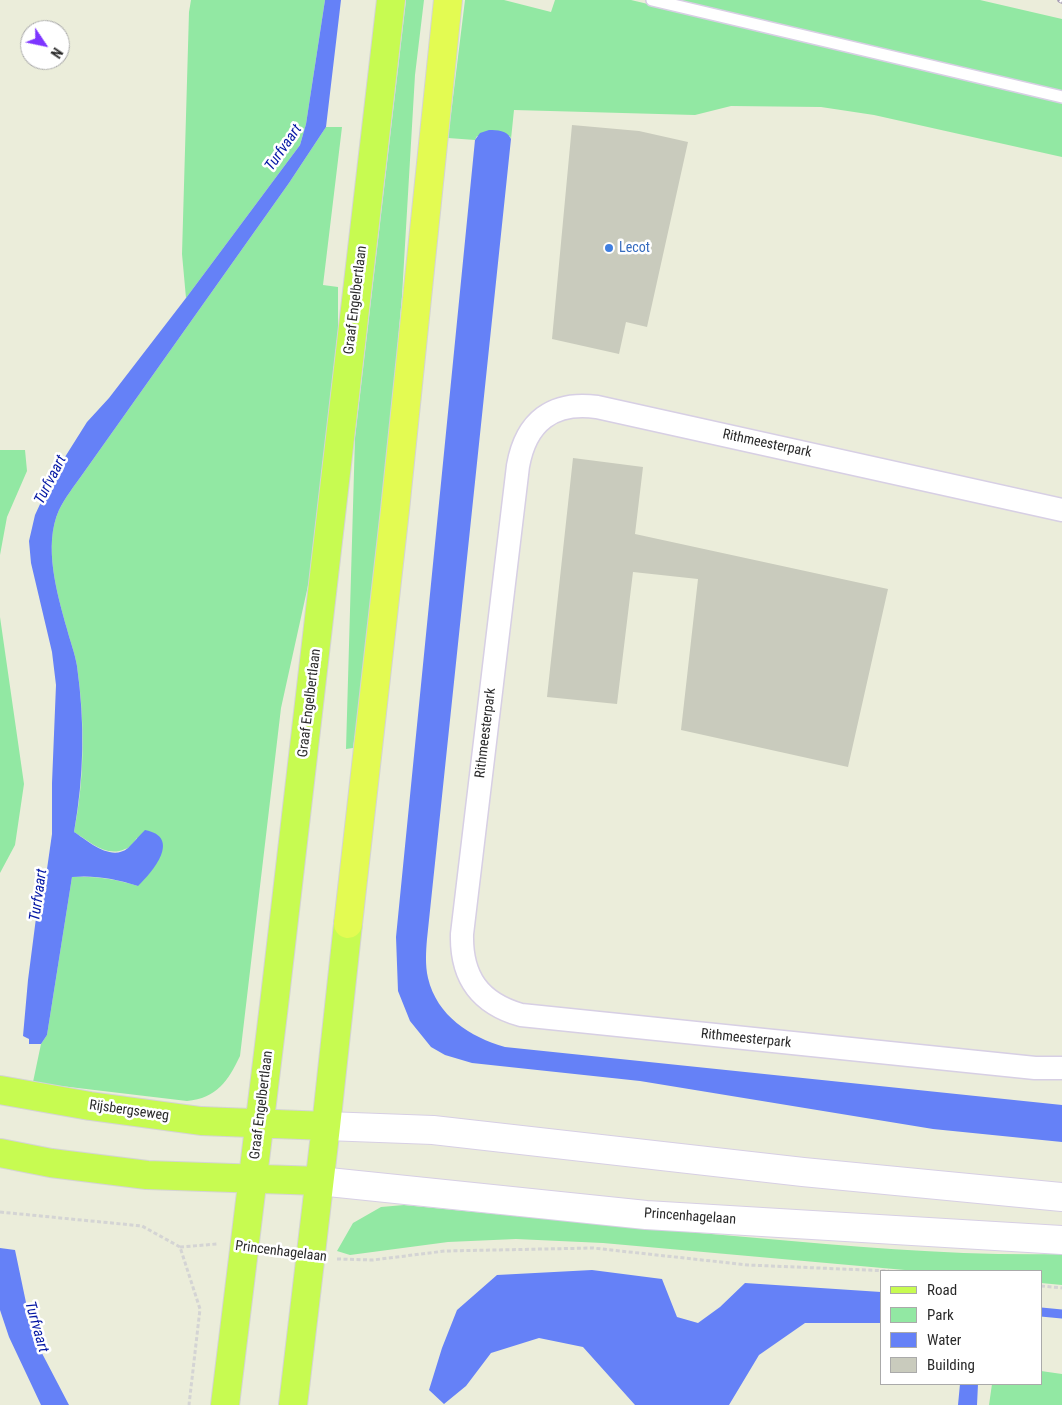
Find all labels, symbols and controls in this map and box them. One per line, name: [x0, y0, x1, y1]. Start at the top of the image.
north arrow: [20, 20, 70, 70]
text: N: [48, 45, 66, 61]
water label: Turfvaart: [262, 121, 306, 175]
place label: Lecot: [619, 240, 650, 256]
marker: Lecot: [603, 242, 615, 254]
street label: Graaf Engelbertlaan: [341, 245, 371, 355]
street label: Rithmeesterpark: [721, 426, 813, 462]
water label: Turfvaart: [31, 453, 71, 507]
street label: Graaf Engelbertlaan: [295, 648, 325, 758]
street label: Rithmeesterpark: [472, 687, 500, 779]
water label: Turfvaart: [26, 868, 52, 922]
street label: Rithmeesterpark: [700, 1026, 792, 1052]
street label: Graaf Engelbertlaan: [247, 1050, 277, 1160]
street label: Rijsbergseweg: [88, 1097, 170, 1125]
street label: Princenhagelaan: [643, 1205, 737, 1229]
street label: Princenhagelaan: [234, 1238, 328, 1266]
legend: [880, 1270, 1042, 1385]
text: Road: [927, 1281, 957, 1299]
water label: Turfvaart: [20, 1299, 52, 1355]
text: Park: [927, 1306, 954, 1324]
text: Water: [927, 1331, 961, 1349]
text: Building: [927, 1356, 975, 1374]

